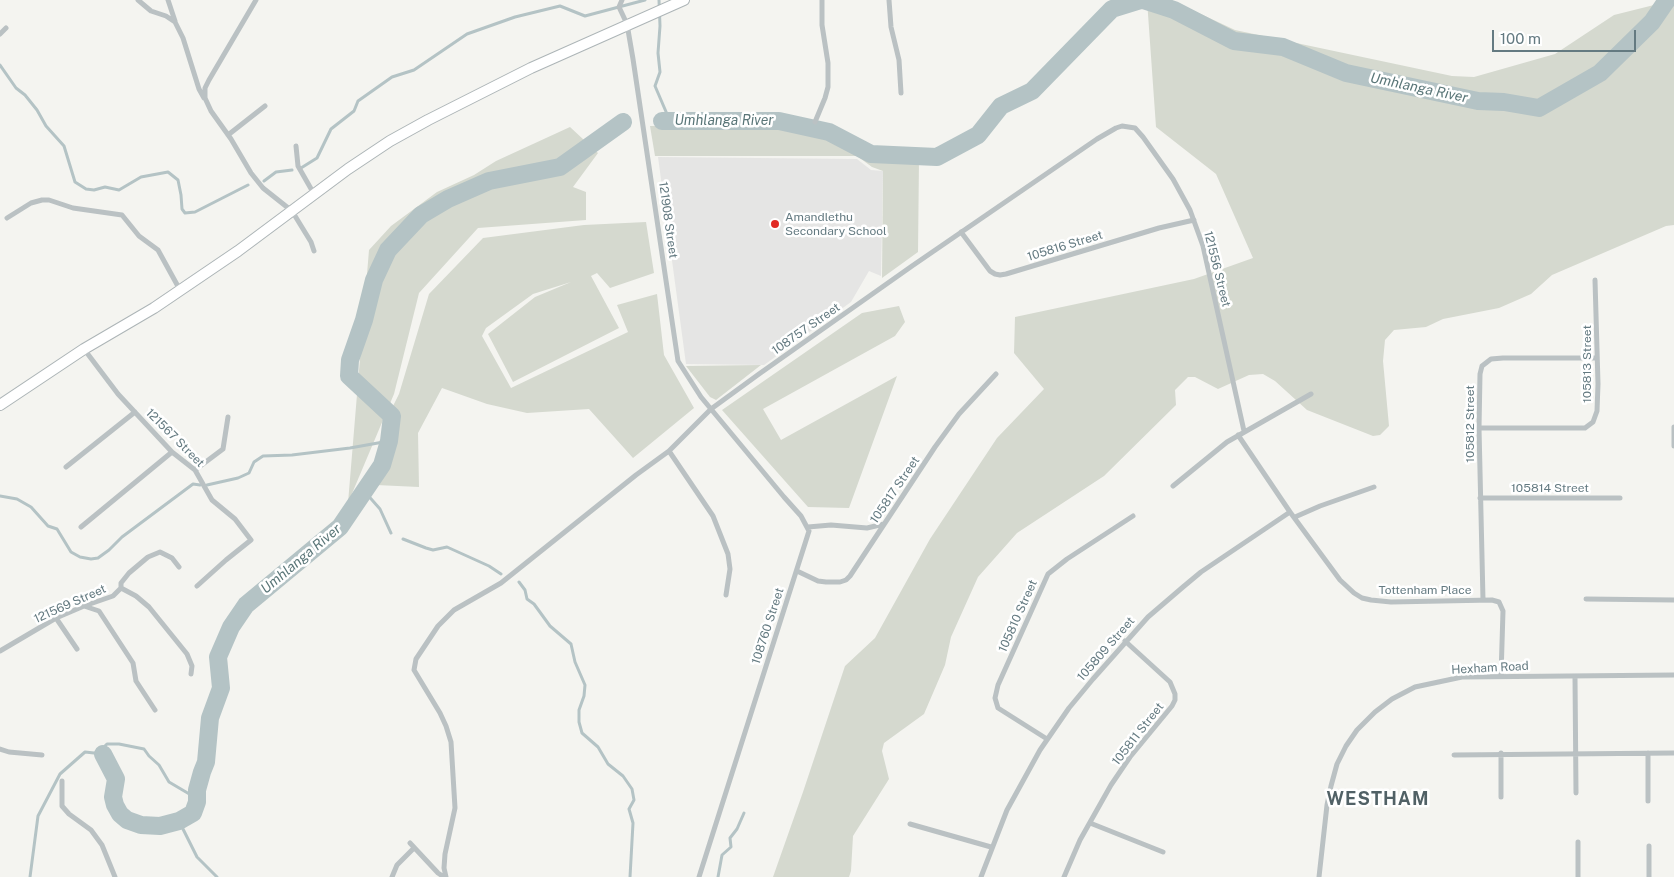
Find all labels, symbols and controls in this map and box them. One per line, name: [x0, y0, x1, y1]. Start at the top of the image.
scale bar: [1494, 20, 1638, 52]
text: 100 m: [1500, 30, 1541, 47]
water label: Umhlanga River: [1369, 69, 1469, 107]
water label: Umhlanga River: [674, 113, 774, 129]
street label: 121908 Street: [655, 181, 681, 259]
place label: Amandlethu Secondary School: [785, 210, 887, 238]
marker: Amandlethu Secondary School: [769, 218, 781, 230]
street label: 105816 Street: [1026, 228, 1104, 264]
street label: 121556 Street: [1201, 230, 1233, 308]
street label: 108757 Street: [769, 300, 843, 358]
street label: 105813 Street: [1580, 325, 1594, 403]
street label: 105812 Street: [1463, 385, 1477, 463]
street label: 121567 Street: [143, 406, 207, 470]
street label: 105817 Street: [867, 454, 923, 526]
street label: 105814 Street: [1511, 481, 1589, 495]
water label: Umhlanga River: [258, 521, 344, 597]
street label: 105810 Street: [996, 577, 1040, 655]
street label: 121569 Street: [32, 582, 108, 626]
street label: Tottenham Place: [1378, 583, 1472, 597]
street label: 108760 Street: [749, 586, 787, 666]
street label: 105809 Street: [1074, 614, 1138, 684]
street label: Hexham Road: [1451, 659, 1529, 677]
street label: 105811 Street: [1109, 700, 1167, 768]
district label: WESTHAM: [1326, 788, 1430, 810]

